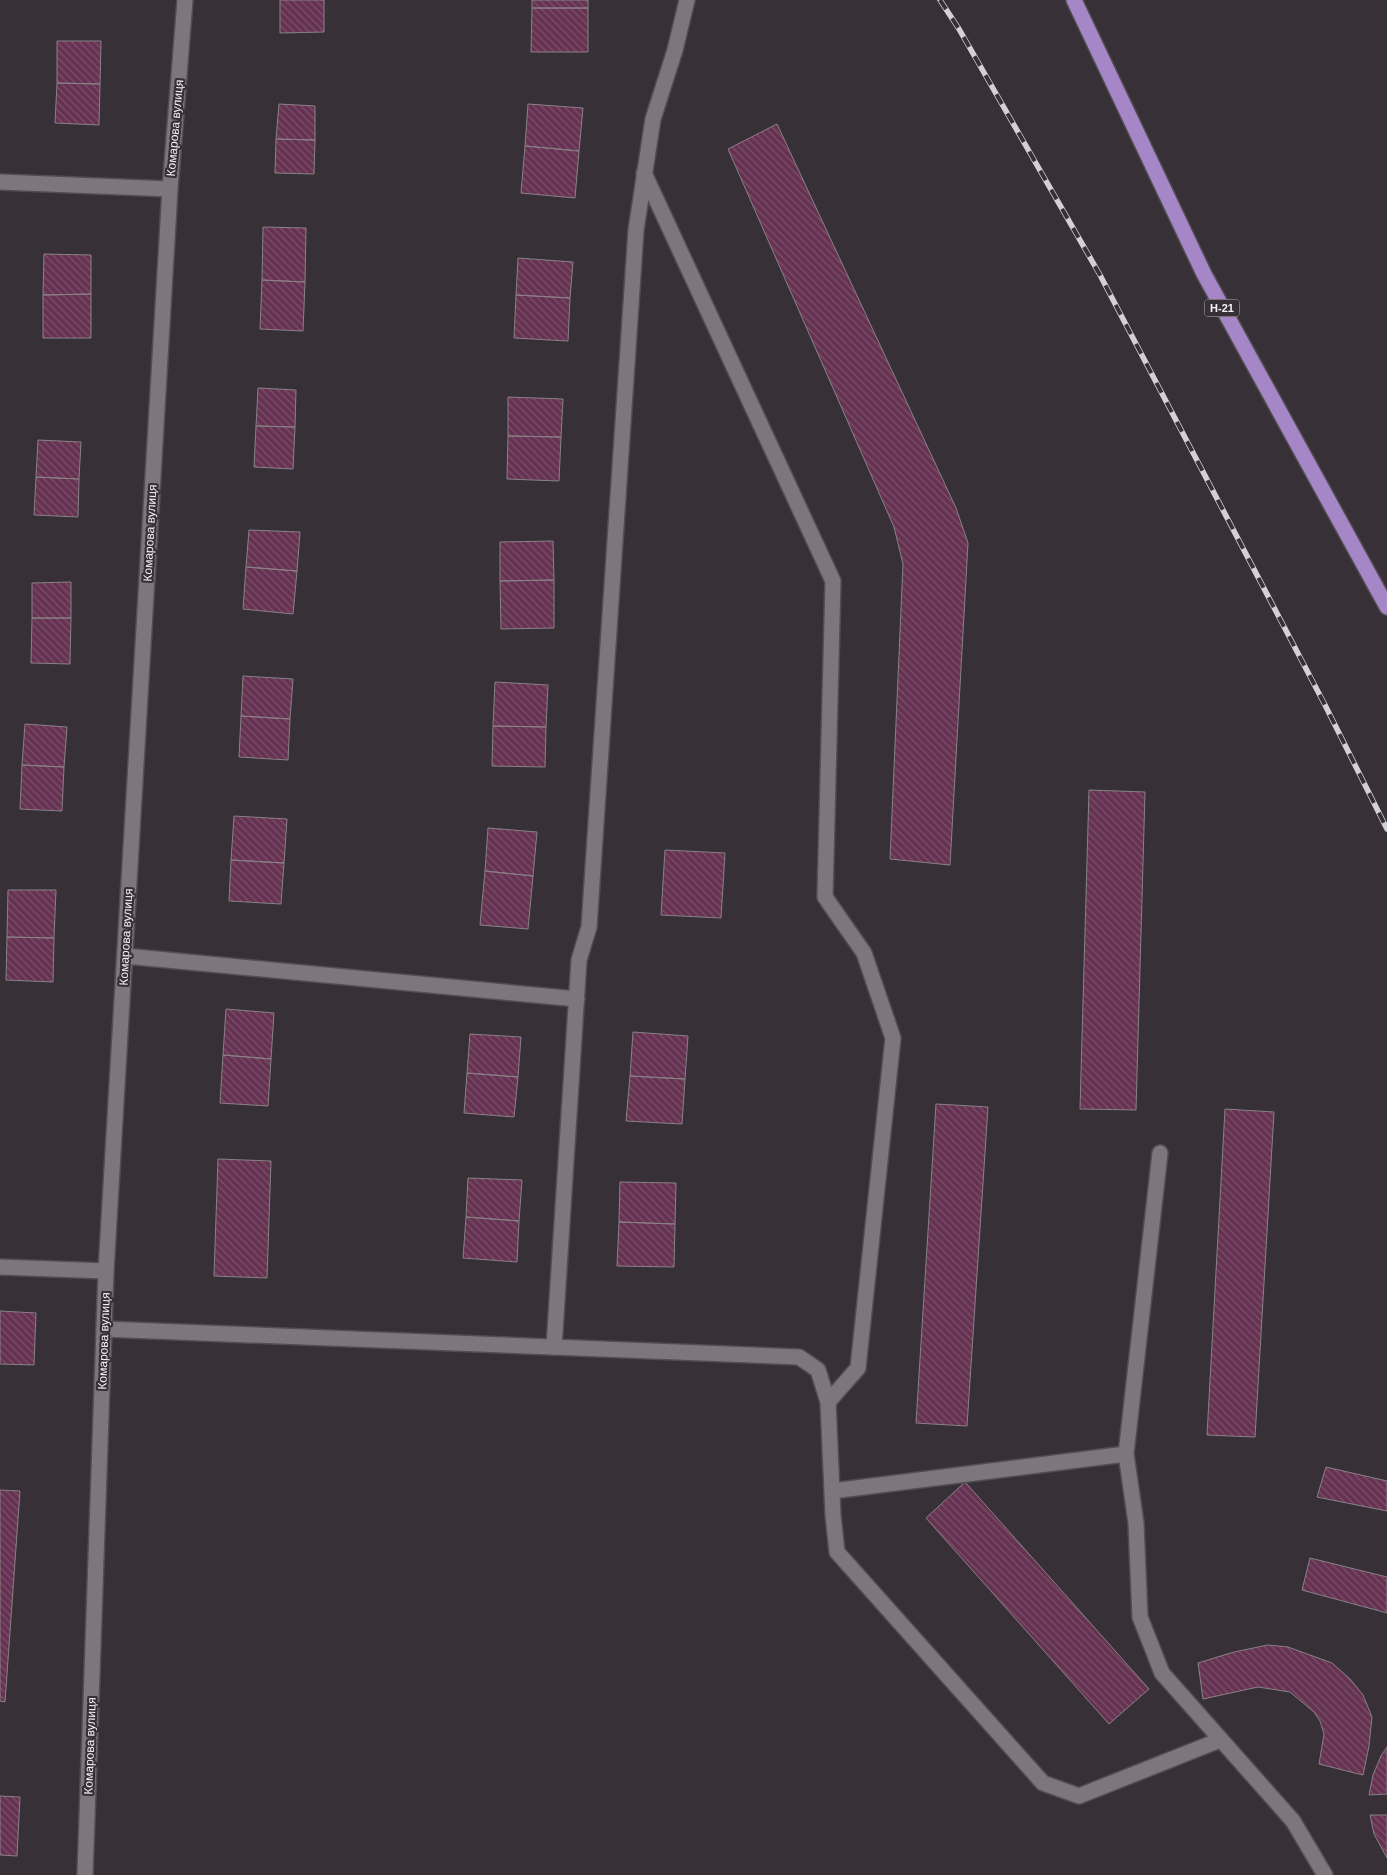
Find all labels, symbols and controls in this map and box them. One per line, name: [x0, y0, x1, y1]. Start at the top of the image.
street label: Комарова вулиця: [164, 79, 186, 177]
road number: Н-21: [1204, 300, 1240, 316]
street label: Комарова вулиця: [140, 484, 160, 582]
street label: Комарова вулиця: [116, 888, 136, 986]
street label: Комарова вулиця: [95, 1292, 113, 1390]
street label: Комарова вулиця: [81, 1697, 99, 1795]

